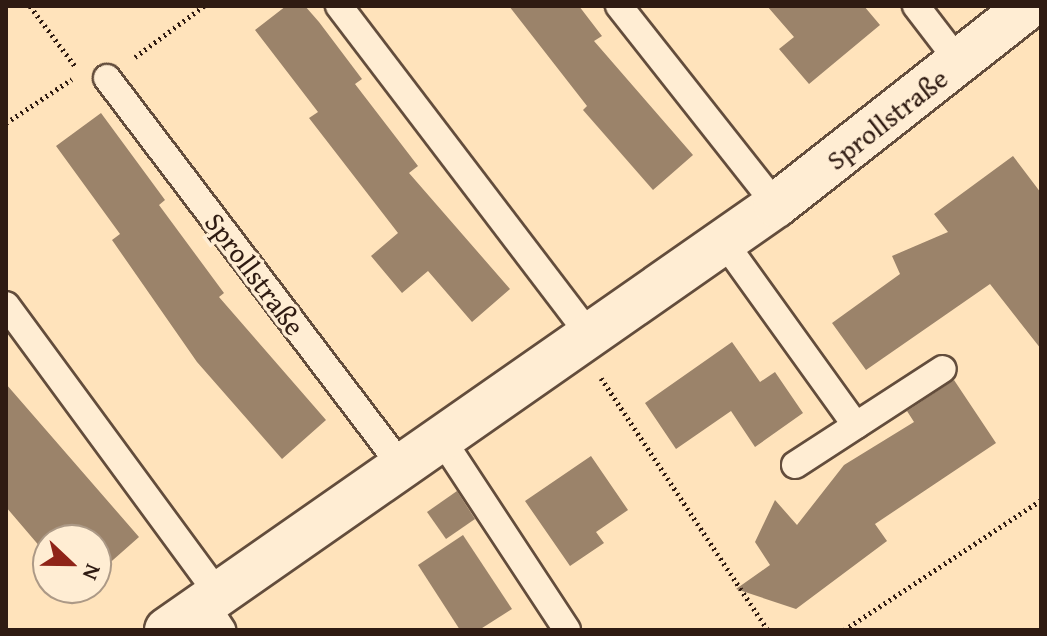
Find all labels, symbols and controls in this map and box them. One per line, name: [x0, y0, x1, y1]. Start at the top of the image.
street label: Sprollstraße: [820, 61, 954, 177]
street label: Sprollstraße: [198, 206, 312, 342]
north arrow: [32, 524, 112, 604]
text: N: [75, 559, 110, 585]

